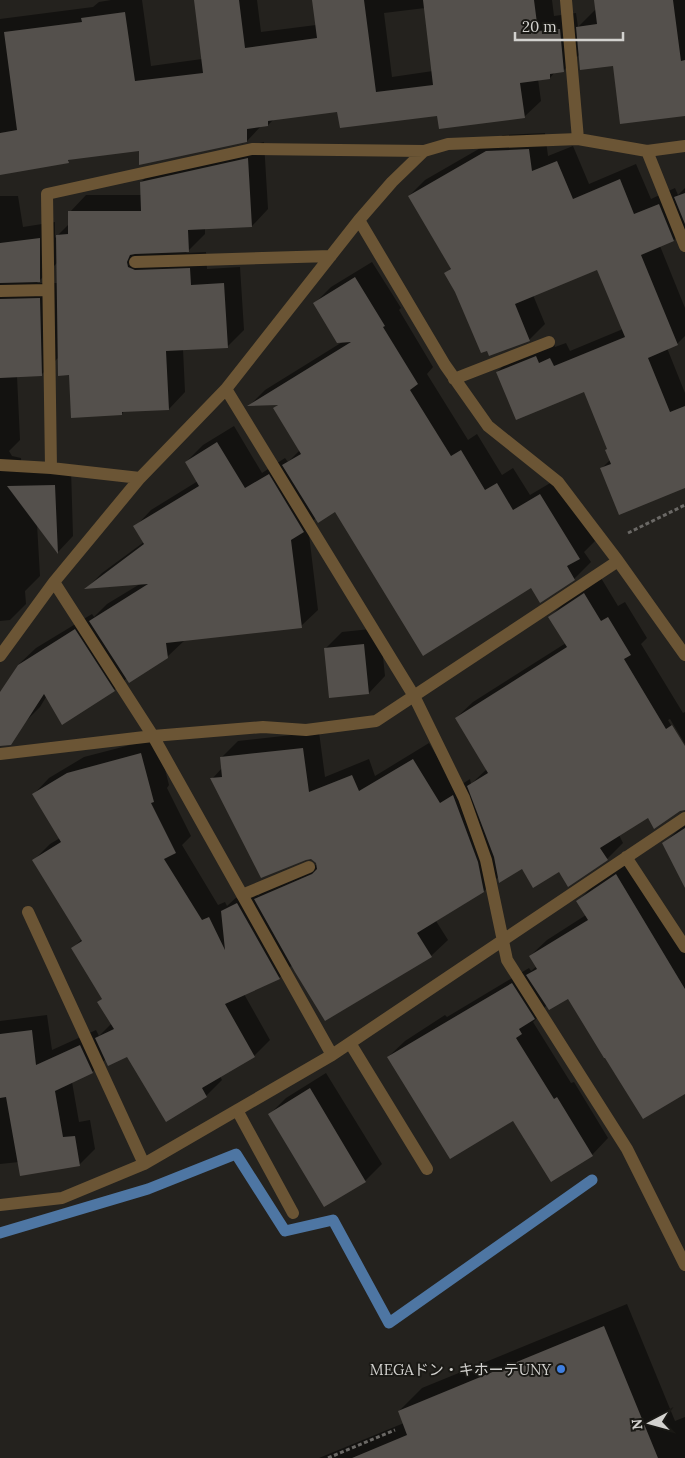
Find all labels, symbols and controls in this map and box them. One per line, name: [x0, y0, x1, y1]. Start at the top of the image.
scale bar: [515, 10, 622, 42]
text: 20 m: [522, 17, 557, 36]
place label: MEGAドン・キホーテUNY: [370, 1360, 551, 1379]
marker: MEGAドン・キホーテUNY: [555, 1363, 567, 1375]
north arrow: [625, 1398, 675, 1448]
text: N: [628, 1418, 647, 1431]

